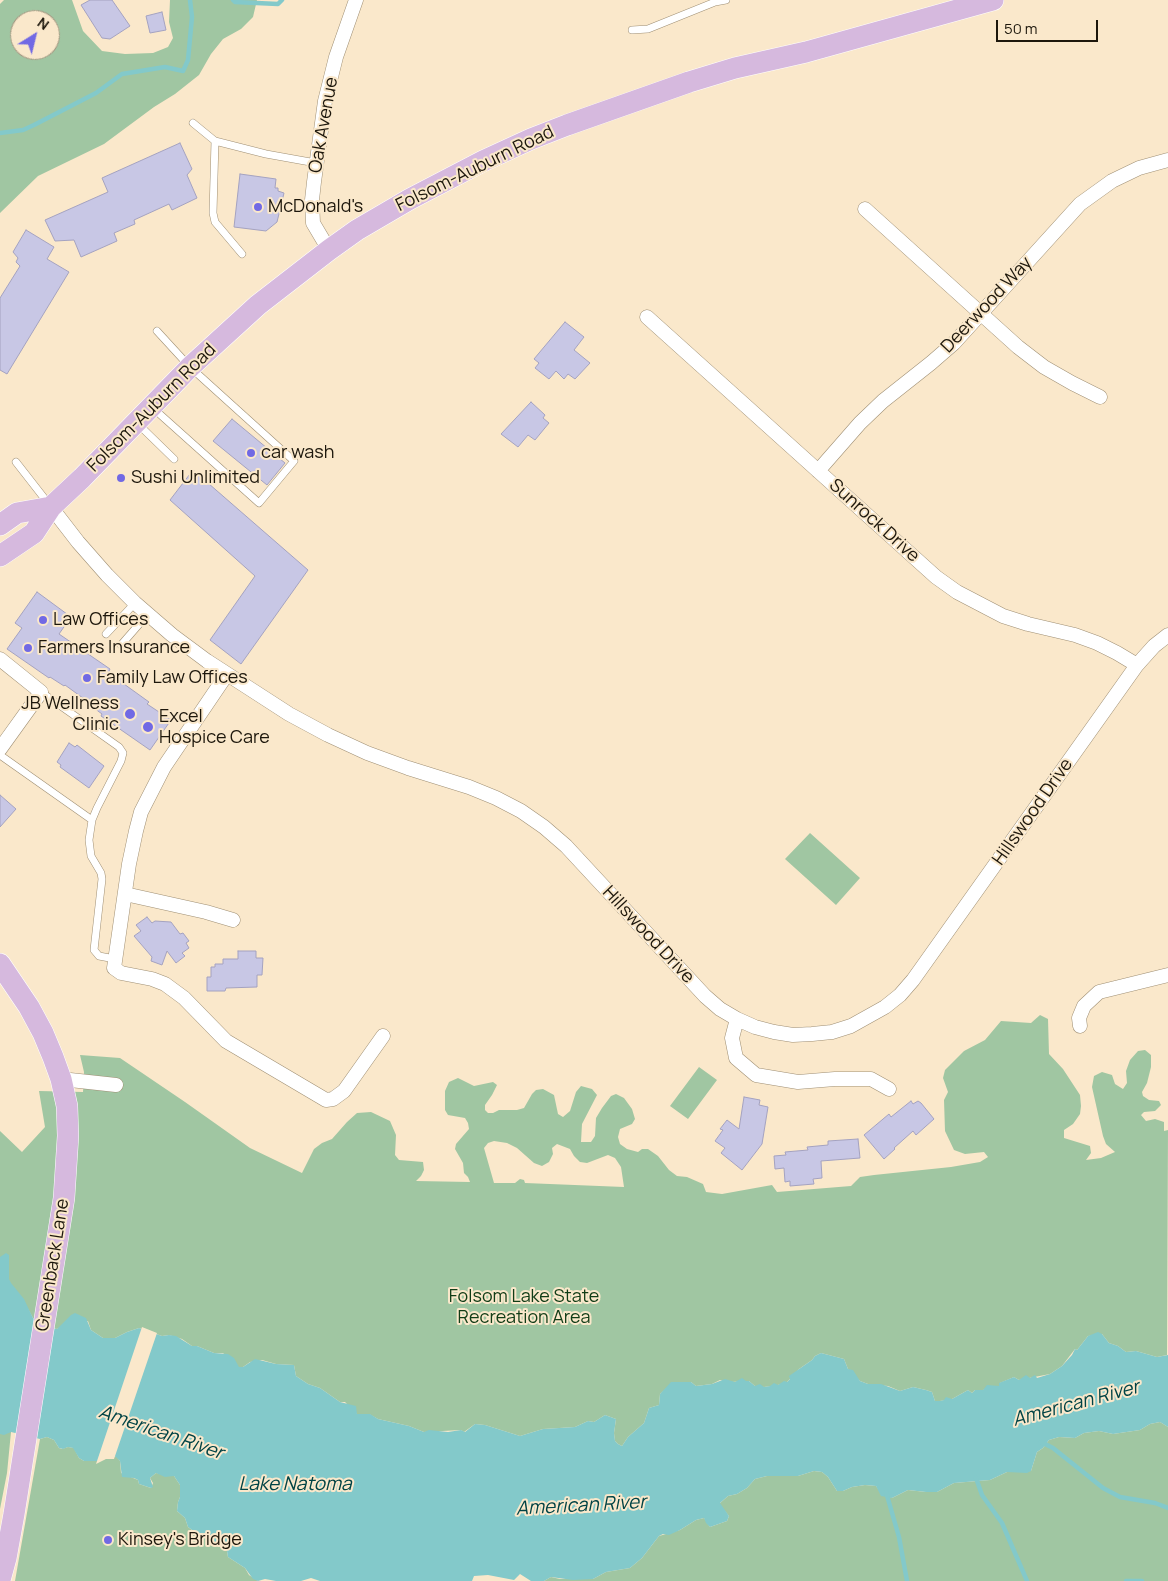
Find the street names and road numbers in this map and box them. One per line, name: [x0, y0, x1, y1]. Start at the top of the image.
street label: Oak Avenue: [305, 75, 343, 175]
street label: Folsom-Auburn Road: [392, 121, 558, 217]
street label: Deerwood Way: [937, 252, 1037, 358]
street label: Folsom-Auburn Road: [83, 339, 221, 477]
street label: Sunrock Drive: [824, 475, 924, 567]
street label: Hillswood Drive: [988, 755, 1078, 869]
street label: Hillswood Drive: [597, 882, 699, 988]
street label: Greenback Lane: [32, 1197, 74, 1333]

